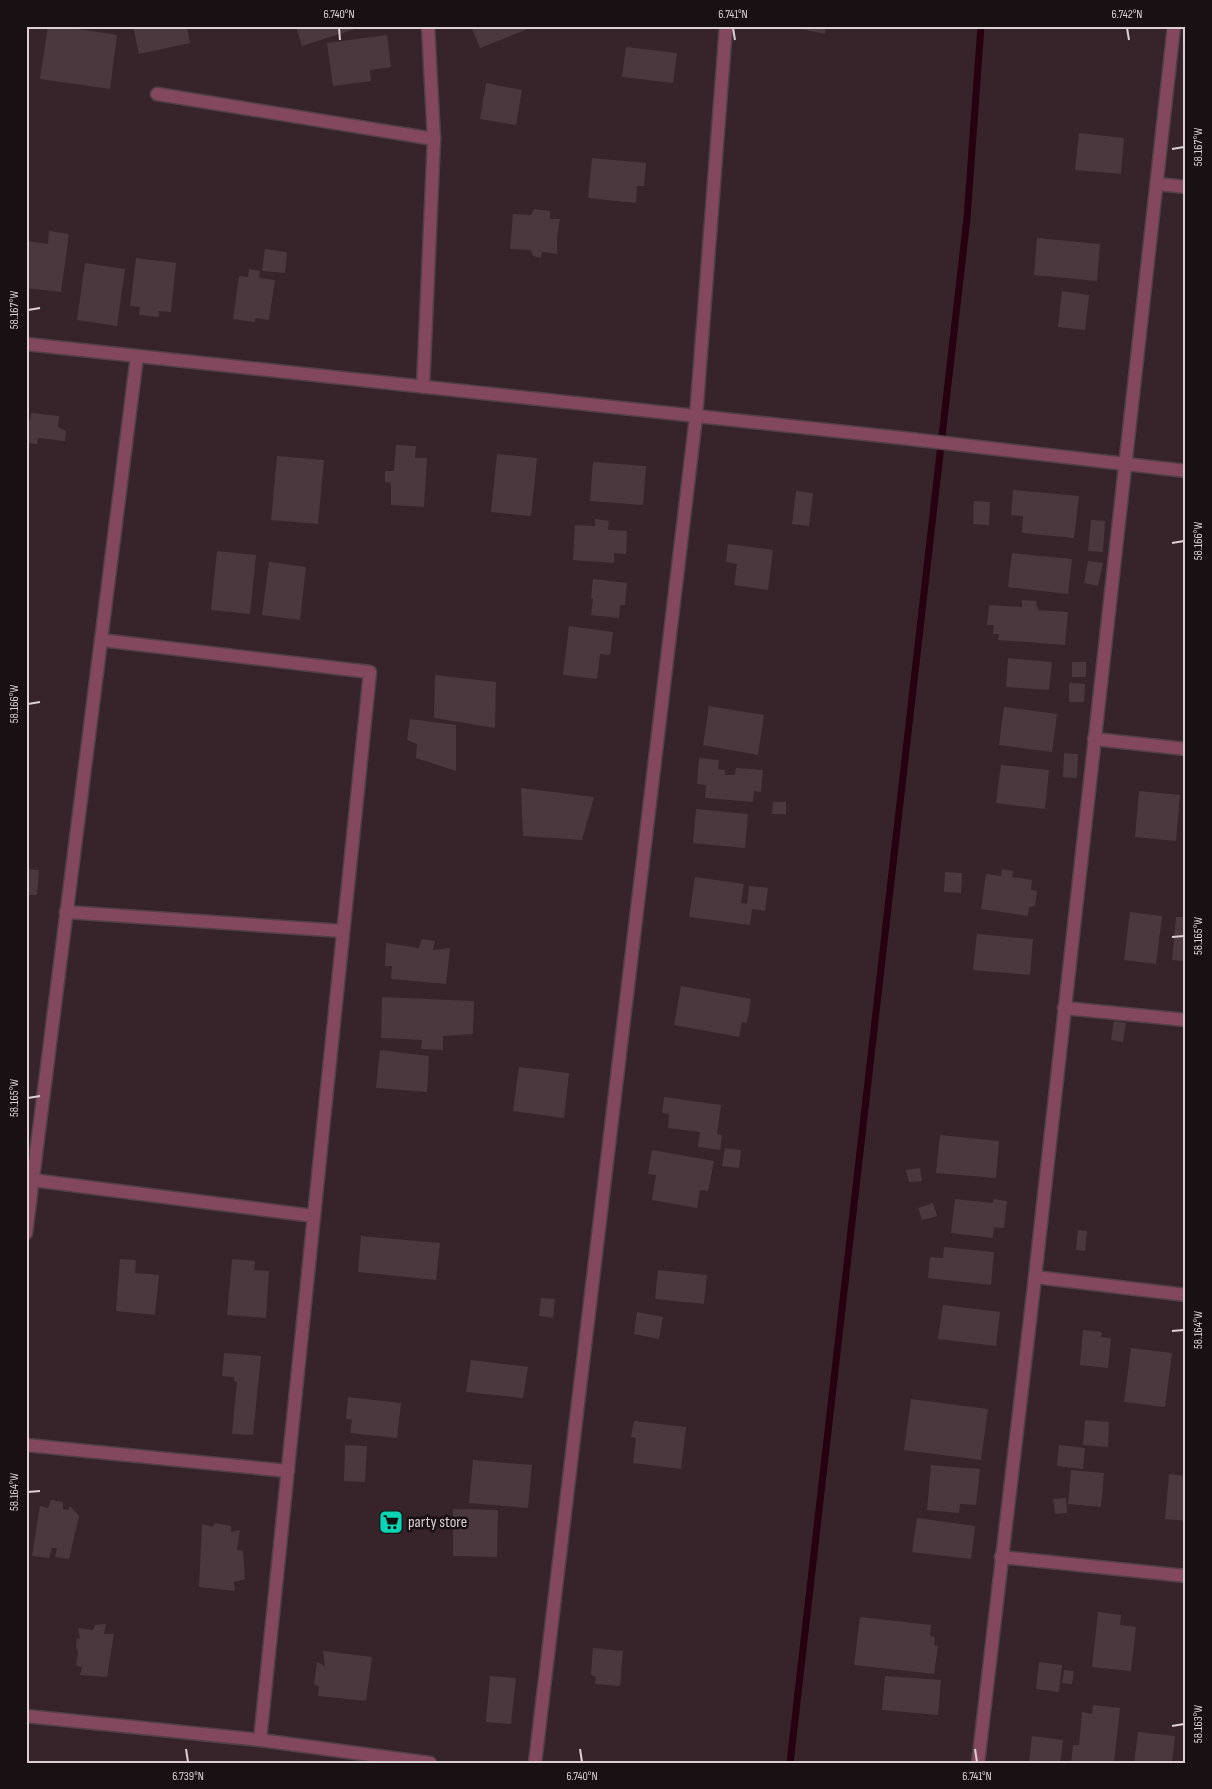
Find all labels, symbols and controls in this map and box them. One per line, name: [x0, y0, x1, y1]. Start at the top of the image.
text: 6.740°N: [323, 7, 355, 22]
text: 6.741°N: [718, 7, 748, 22]
text: 6.742°N: [1112, 7, 1142, 22]
text: 58.167°W: [1191, 128, 1206, 166]
text: 58.167°W: [7, 291, 22, 329]
text: 58.166°W: [1191, 522, 1206, 560]
text: 58.166°W: [7, 685, 22, 723]
text: 58.165°W: [1191, 917, 1206, 955]
text: 58.165°W: [7, 1079, 22, 1117]
text: 58.164°W: [1191, 1311, 1206, 1349]
text: 58.164°W: [7, 1473, 22, 1511]
supermarket icon: party store: [378, 1509, 404, 1535]
place label: party store: [408, 1513, 467, 1532]
text: 58.163°W: [1191, 1705, 1206, 1743]
text: 6.739°N: [172, 1769, 204, 1784]
text: 6.740°N: [566, 1769, 598, 1784]
text: 6.741°N: [962, 1769, 992, 1784]

